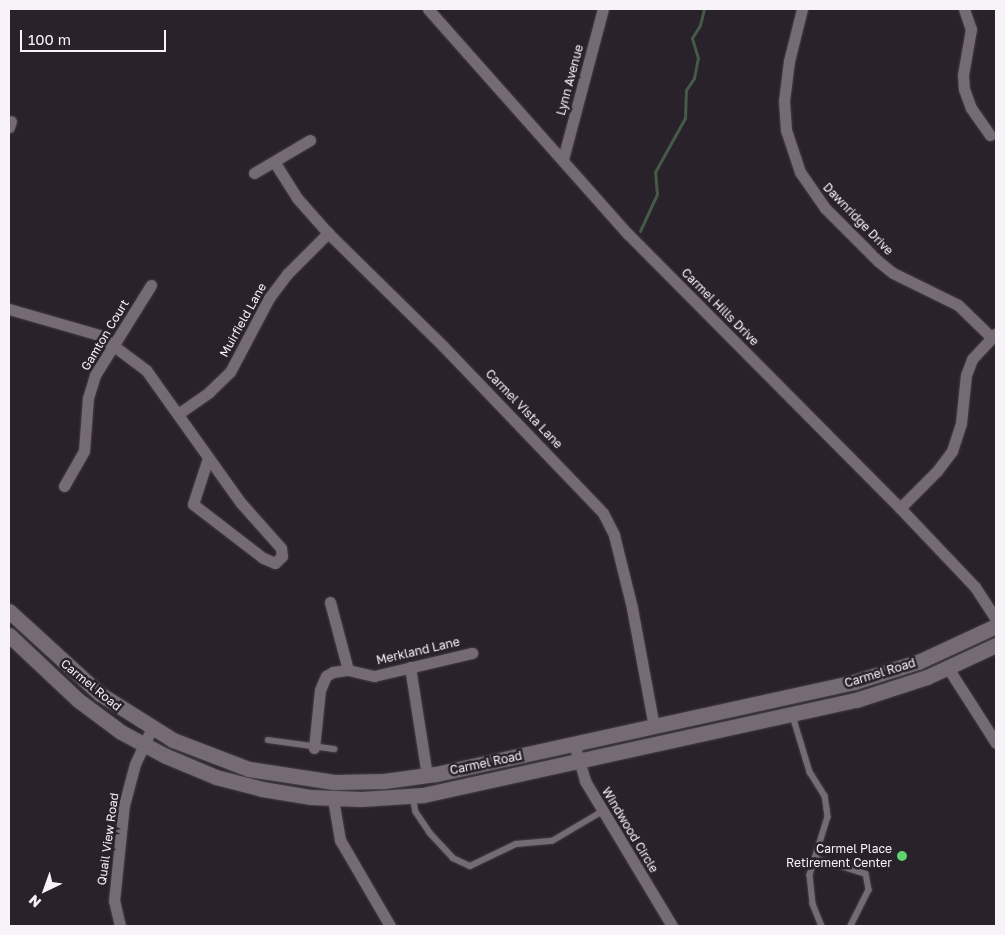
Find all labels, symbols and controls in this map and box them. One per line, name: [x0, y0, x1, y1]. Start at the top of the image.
scale bar: [22, 20, 169, 52]
text: 100 m: [28, 30, 71, 48]
street label: Lynn Avenue: [554, 43, 586, 117]
street label: Dawnridge Drive: [820, 180, 896, 258]
street label: Carmel Hills Drive: [678, 265, 762, 349]
street label: Muirfield Lane: [217, 280, 269, 360]
street label: Gamton Court: [78, 297, 132, 373]
street label: Carmel Vista Lane: [483, 366, 565, 452]
street label: Merkland Lane: [375, 634, 461, 668]
street label: Carmel Road: [843, 655, 917, 691]
street label: Carmel Road: [58, 656, 124, 714]
street label: Carmel Road: [449, 748, 523, 778]
street label: Windwood Circle: [599, 785, 661, 875]
street label: Quail View Road: [94, 792, 122, 886]
place label: Carmel Place Retirement Center: [786, 842, 892, 870]
marker: Carmel Place Retirement Center: [896, 850, 908, 862]
north arrow: [20, 865, 70, 915]
text: N: [25, 892, 44, 911]

